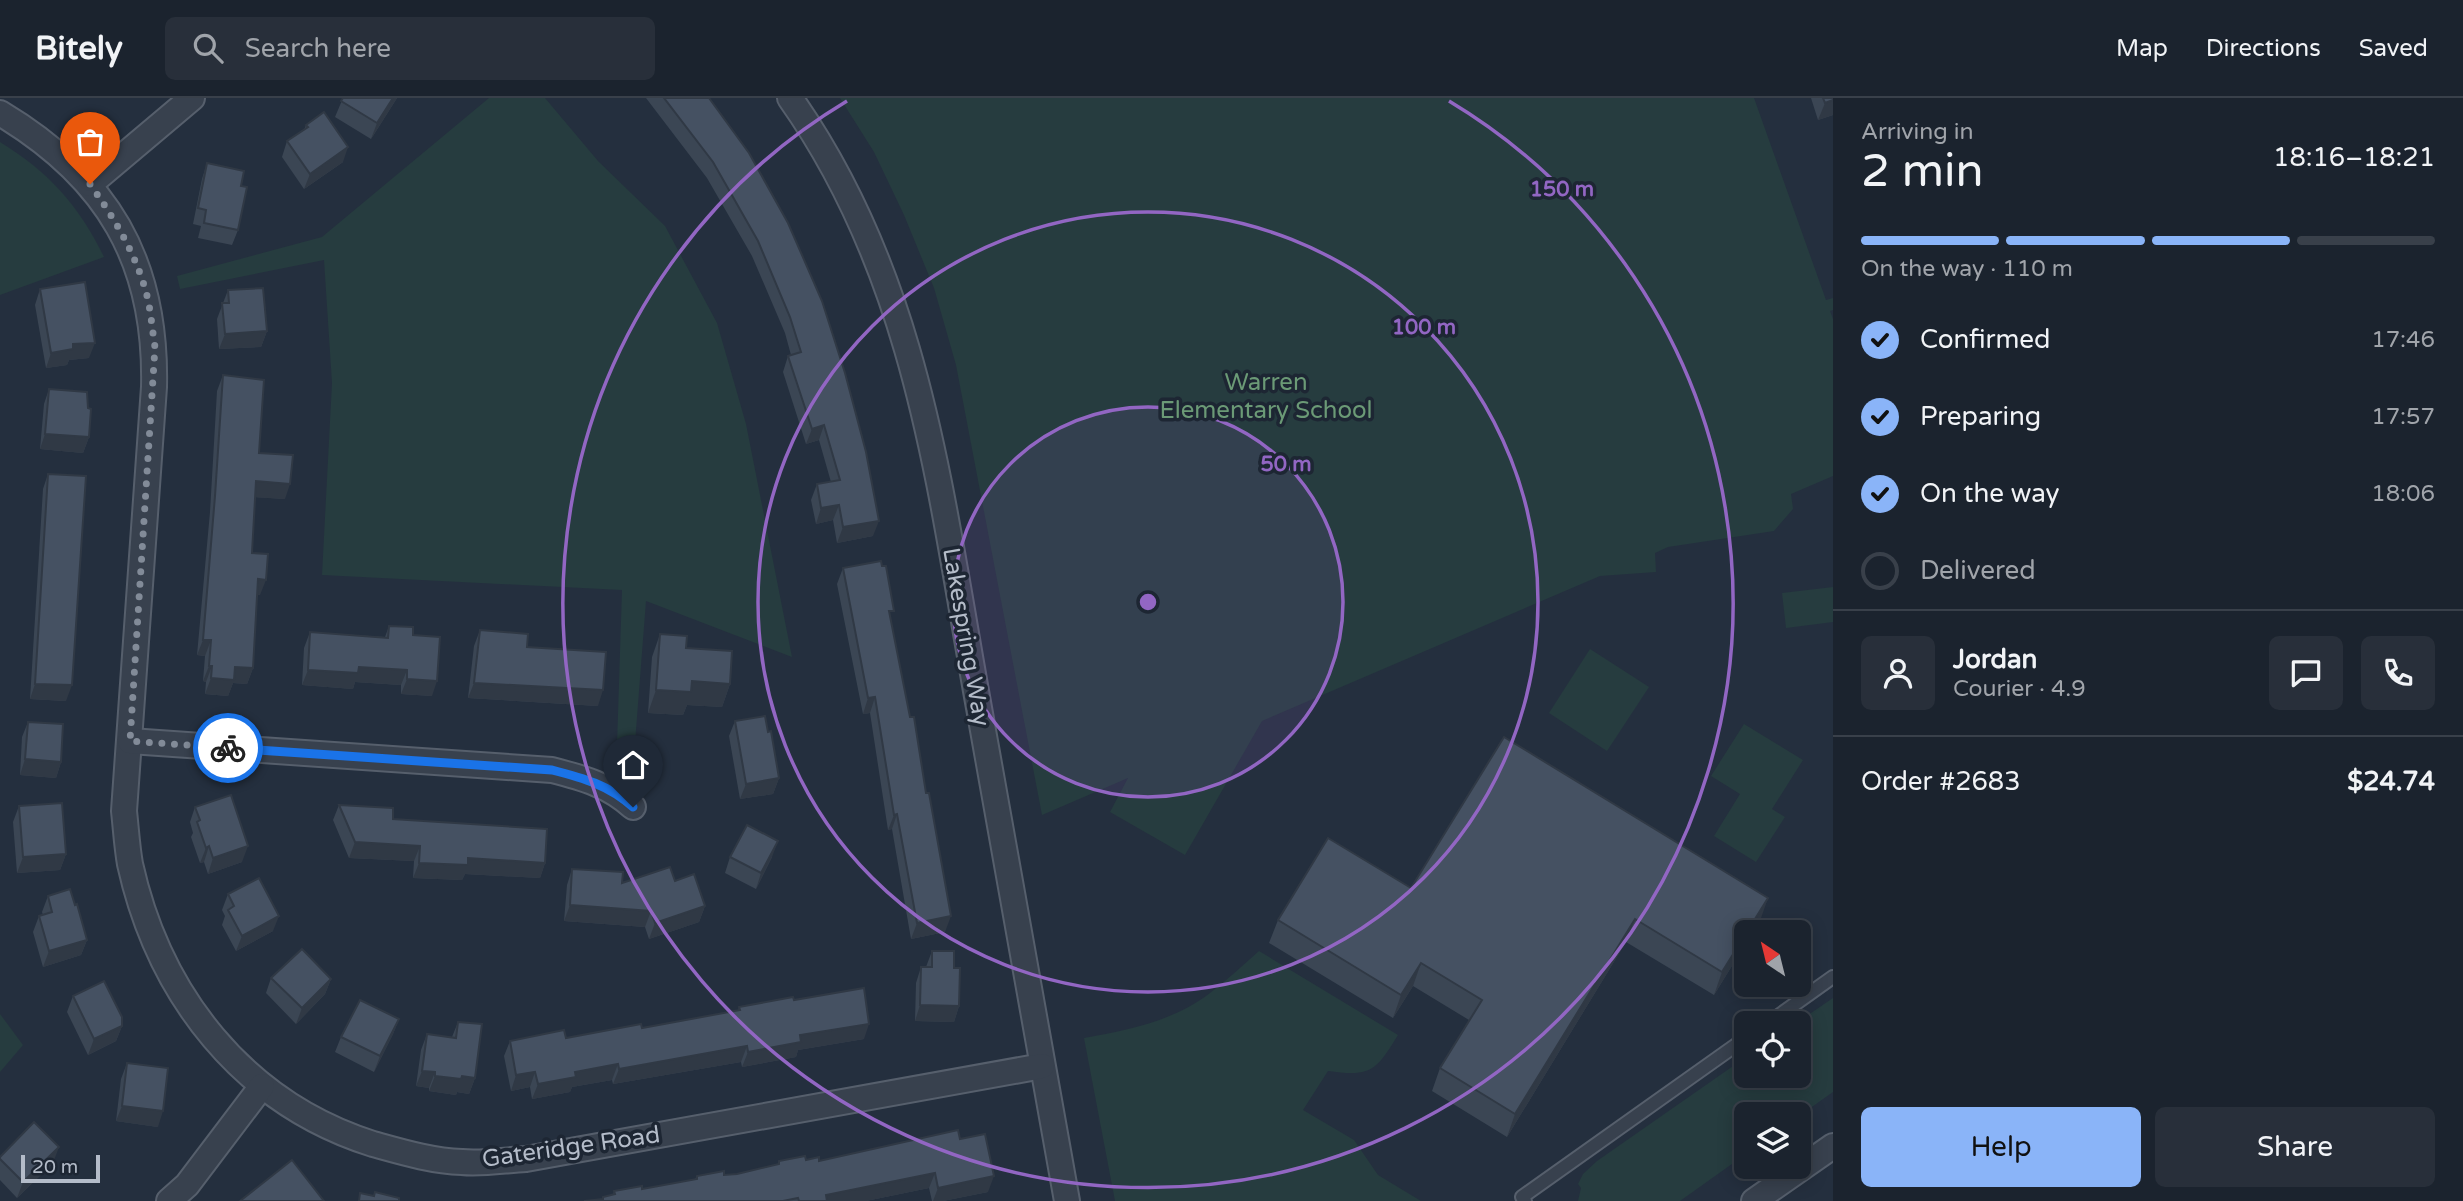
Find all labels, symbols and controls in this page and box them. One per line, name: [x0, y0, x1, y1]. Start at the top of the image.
search box: [165, 17, 655, 80]
text: Bitely: [35, 29, 123, 68]
icon: search: [189, 29, 227, 67]
text: Search here: [245, 33, 391, 64]
text: Map: [2116, 34, 2168, 63]
text: Directions: [2206, 34, 2321, 63]
text: Saved: [2359, 34, 2428, 63]
pin: [60, 112, 120, 184]
text: Arriving in: [1861, 118, 1974, 146]
icon: bag: [71, 123, 109, 161]
text: 18:16–18:21: [2273, 142, 2435, 173]
text: 2 min: [1861, 144, 1984, 199]
text: 150 m: [1530, 177, 1594, 202]
text: On the way · 110 m: [1861, 255, 2073, 283]
text: 100 m: [1392, 315, 1456, 340]
icon: check: [1861, 321, 1899, 359]
text: Confirmed: [1920, 324, 2050, 355]
text: 17:46: [2371, 326, 2435, 354]
park label: Warren Elementary School: [1159, 368, 1373, 425]
icon: check: [1861, 398, 1899, 436]
text: Preparing: [1920, 401, 2041, 432]
text: 17:57: [2371, 403, 2435, 431]
text: 50 m: [1260, 452, 1312, 477]
icon: check: [1861, 475, 1899, 513]
text: On the way: [1920, 478, 2060, 509]
text: 18:06: [2371, 480, 2435, 508]
street label: Lakespring Way: [936, 545, 996, 729]
text: Delivered: [1920, 555, 2036, 586]
centre of rings: [1136, 590, 1160, 614]
button: person: [1861, 636, 1935, 710]
button: chat: [2269, 636, 2343, 710]
button: phone: [2361, 636, 2435, 710]
text: Jordan: [1953, 644, 2037, 675]
text: Courier · 4.9: [1953, 675, 2086, 703]
courier: [193, 713, 263, 783]
icon: bike: [209, 729, 247, 767]
pin: [603, 735, 663, 807]
icon: home: [614, 746, 652, 784]
text: Order #2683: [1861, 766, 2021, 797]
text: $24.74: [2347, 766, 2435, 797]
north arrow: [1734, 920, 1811, 998]
map controls: [1734, 920, 1811, 1179]
button: locate: [1734, 1011, 1811, 1088]
button: layers: [1734, 1102, 1811, 1179]
button: Help: [1861, 1107, 2141, 1187]
button: Share: [2155, 1107, 2435, 1187]
street label: Gateridge Road: [480, 1120, 662, 1174]
scale bar: [21, 1152, 100, 1184]
text: 20 m: [32, 1156, 78, 1178]

